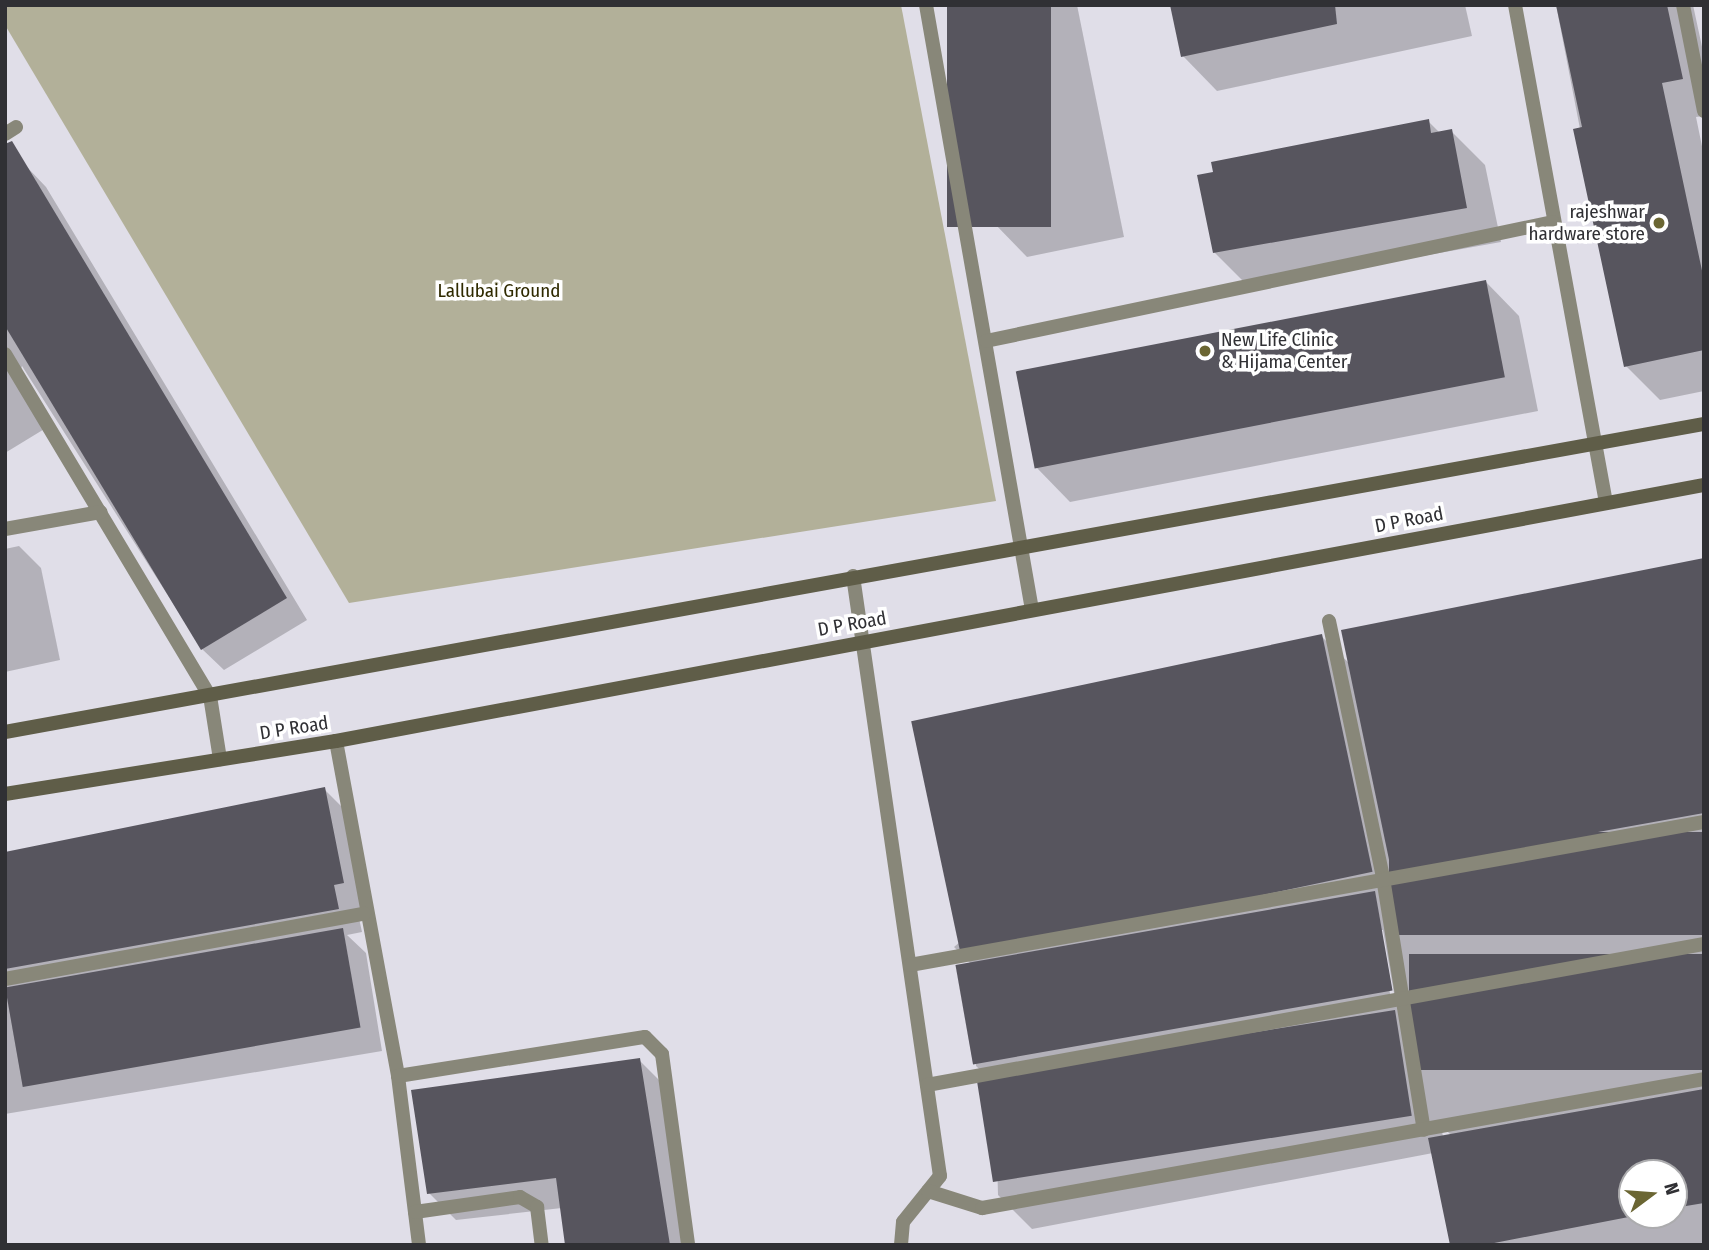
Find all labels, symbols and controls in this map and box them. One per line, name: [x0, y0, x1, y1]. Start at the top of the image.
place label: rajeshwar hardware store: [1528, 201, 1645, 245]
marker: rajeshwar hardware store: [1651, 215, 1667, 231]
park label: Lallubai Ground: [438, 280, 560, 302]
place label: New Life Clinic & Hijama Center: [1221, 329, 1348, 373]
marker: New Life Clinic & Hijama Center: [1195, 341, 1215, 361]
street label: D P Road: [1373, 502, 1445, 538]
street label: D P Road: [816, 607, 888, 641]
street label: D P Road: [258, 711, 330, 745]
north arrow: [1618, 1159, 1688, 1229]
text: N: [1659, 1180, 1684, 1197]

